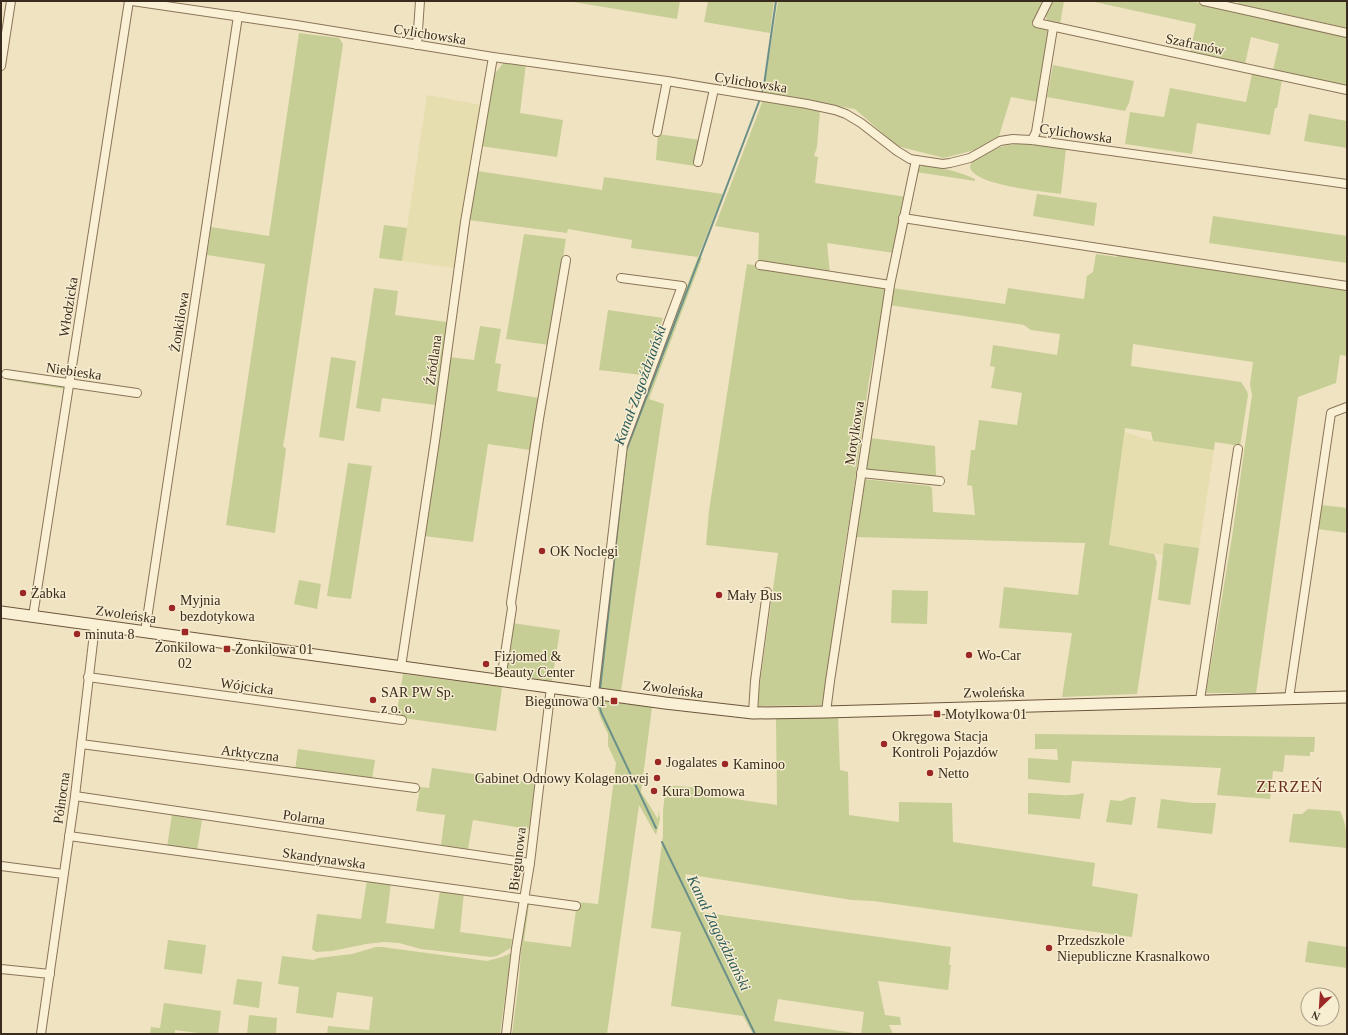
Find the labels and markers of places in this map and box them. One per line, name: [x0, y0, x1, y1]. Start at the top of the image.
place label: OK Noclegi: [550, 544, 618, 559]
marker: OK Noclegi: [537, 546, 547, 556]
place label: Żabka: [31, 586, 67, 601]
marker: Żabka: [18, 588, 28, 598]
place label: Mały Bus: [727, 588, 782, 603]
marker: Mały Bus: [714, 590, 724, 600]
place label: Myjnia bezdotykowa: [180, 593, 255, 624]
marker: Myjnia bezdotykowa: [167, 603, 177, 613]
place label: minuta 8: [85, 627, 134, 642]
marker: Żonkilowa 02: [180, 627, 190, 637]
marker: minuta 8: [72, 629, 82, 639]
place label: Żonkilowa 02: [155, 640, 216, 671]
place label: Żonkilowa 01: [235, 642, 313, 657]
marker: Żonkilowa 01: [222, 644, 232, 654]
place label: Wo-Car: [977, 648, 1021, 663]
place label: Fizjomed & Beauty Center: [494, 649, 575, 680]
marker: Wo-Car: [964, 650, 974, 660]
marker: Fizjomed & Beauty Center: [481, 659, 491, 669]
place label: SAR PW Sp. z o. o.: [381, 685, 454, 716]
place label: Biegunowa 01: [525, 694, 606, 709]
marker: SAR PW Sp. z o. o.: [368, 695, 378, 705]
marker: Biegunowa 01: [609, 696, 619, 706]
place label: Motylkowa 01: [945, 707, 1027, 722]
marker: Motylkowa 01: [932, 709, 942, 719]
place label: Okręgowa Stacja Kontroli Pojazdów: [892, 729, 999, 760]
marker: Okręgowa Stacja Kontroli Pojazdów: [879, 739, 889, 749]
place label: Jogalates: [666, 755, 717, 770]
marker: Jogalates: [653, 757, 663, 767]
place label: Kaminoo: [733, 757, 785, 772]
marker: Kaminoo: [720, 759, 730, 769]
place label: Netto: [938, 766, 969, 781]
marker: Netto: [925, 768, 935, 778]
place label: Gabinet Odnowy Kolagenowej: [475, 771, 649, 786]
marker: Gabinet Odnowy Kolagenowej: [652, 773, 662, 783]
place label: Kura Domowa: [662, 784, 746, 799]
marker: Kura Domowa: [649, 786, 659, 796]
place label: Przedszkole Niepubliczne Krasnalkowo: [1057, 933, 1210, 964]
marker: Przedszkole Niepubliczne Krasnalkowo: [1044, 943, 1054, 953]

